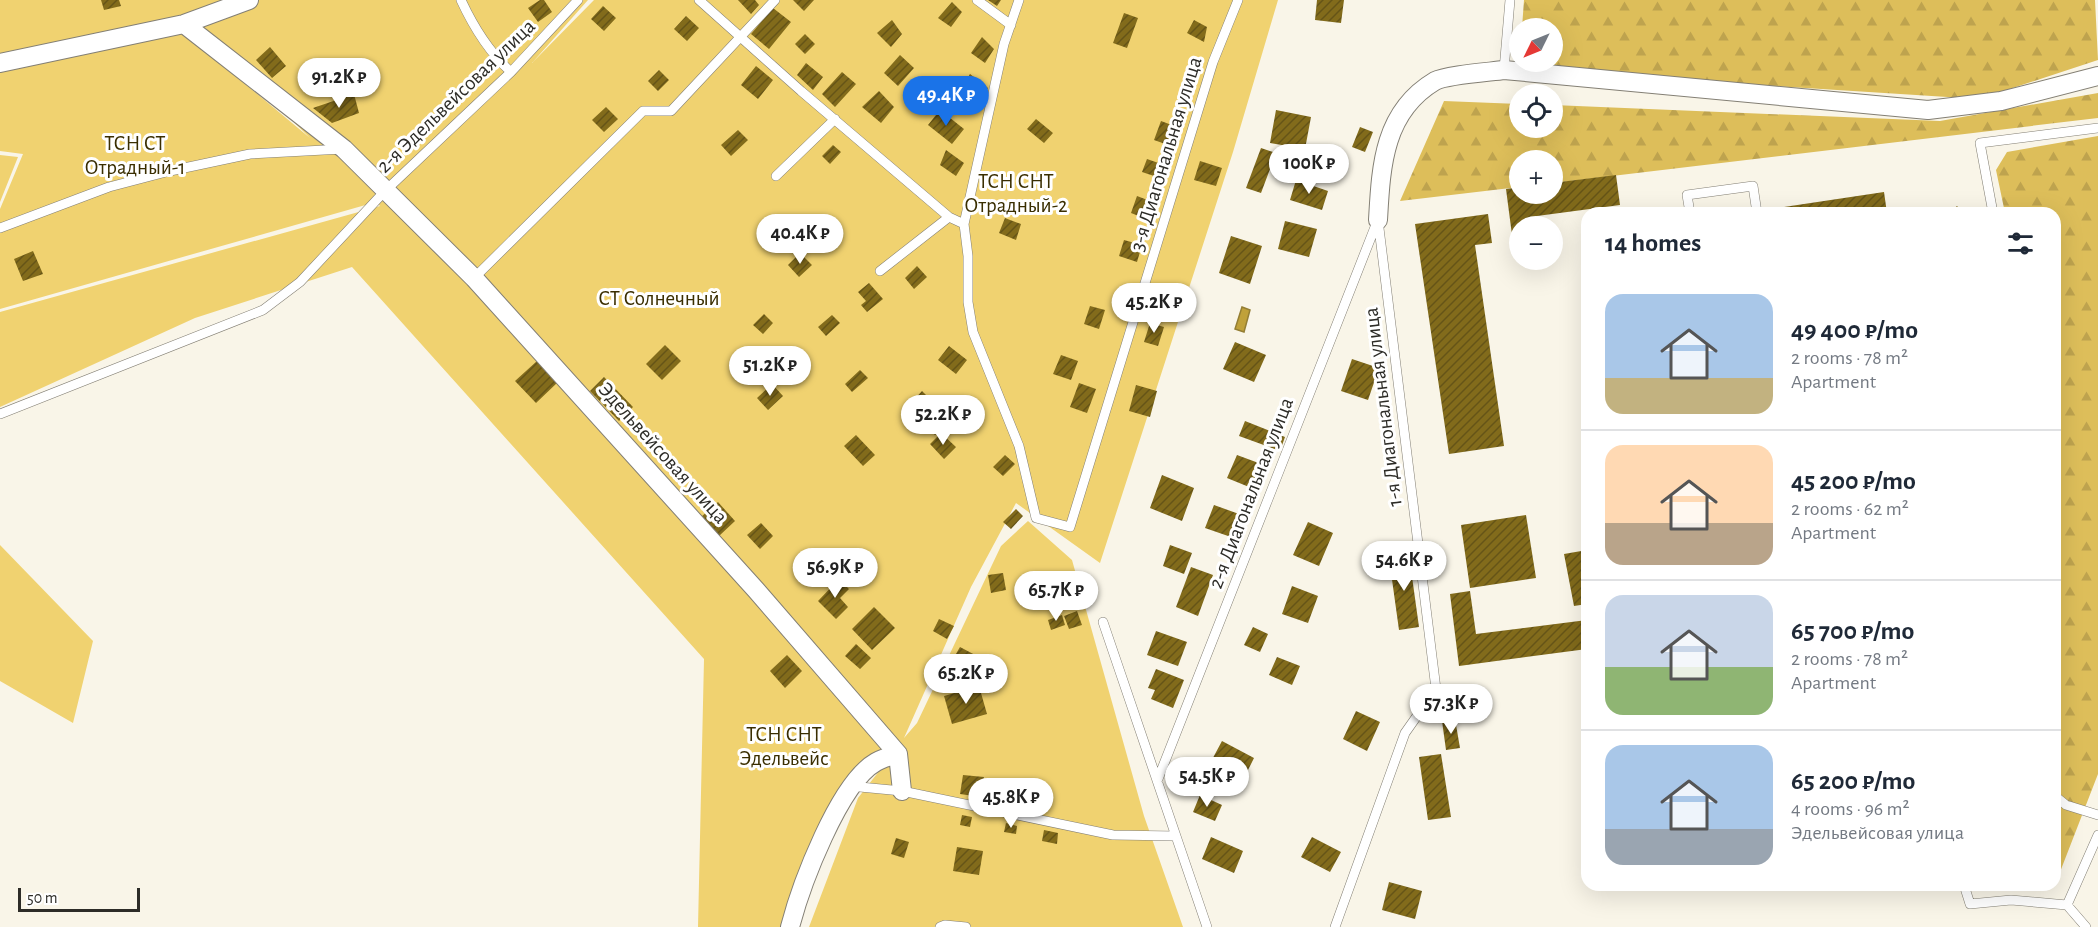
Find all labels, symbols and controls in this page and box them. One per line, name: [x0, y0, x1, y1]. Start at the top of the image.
street label: 2-я Эдельвейсовая улица: [373, 15, 539, 177]
north arrow: [1509, 18, 1563, 72]
map controls: [1509, 18, 1563, 270]
street label: 3-я Диагональная улица: [1126, 54, 1206, 254]
pin: 91.2K ₽: [284, 58, 394, 109]
text: 91.2K ₽: [312, 67, 366, 87]
pin: 49.4K ₽: [891, 76, 1001, 127]
button: locate: [1509, 84, 1563, 138]
text: 49.4K ₽: [917, 85, 975, 105]
park label: ТСН СТ Отрадный-1: [85, 133, 185, 178]
pin: 100K ₽: [1260, 144, 1358, 195]
button: +: [1509, 150, 1563, 204]
text: 100K ₽: [1283, 153, 1335, 173]
park label: ТСН СНТ Отрадный-2: [964, 171, 1068, 216]
pin: 40.4K ₽: [745, 214, 855, 265]
button: −: [1509, 216, 1563, 270]
text: 40.4K ₽: [770, 223, 830, 243]
icon: filters: [2004, 227, 2037, 260]
text: 14 homes: [1605, 230, 1701, 256]
pin: 45.2K ₽: [1099, 283, 1209, 334]
park label: СТ Солнечный: [598, 288, 720, 309]
text: 45.2K ₽: [1126, 292, 1182, 312]
street label: 1-я Диагональная улица: [1360, 306, 1406, 508]
text: 49 400 ₽/mo: [1791, 317, 1918, 343]
icon: home: [1653, 318, 1725, 390]
pin: 51.2K ₽: [715, 346, 825, 397]
text: 2 rooms · 78 m²: [1791, 348, 1908, 368]
text: 51.2K ₽: [743, 355, 797, 375]
text: Apartment: [1791, 372, 1876, 392]
street label: Эдельвейсовая улица: [594, 378, 732, 528]
street label: 2-я Диагональная улица: [1205, 394, 1297, 591]
pin: 52.2K ₽: [888, 395, 998, 446]
text: 52.2K ₽: [915, 404, 971, 424]
text: 45 200 ₽/mo: [1791, 468, 1916, 494]
icon: home: [1653, 469, 1725, 541]
text: 2 rooms · 62 m²: [1791, 499, 1909, 519]
text: Apartment: [1791, 523, 1876, 543]
pin: 54.6K ₽: [1349, 541, 1459, 592]
pin: 56.9K ₽: [780, 548, 890, 599]
text: 54.6K ₽: [1376, 550, 1433, 570]
text: 56.9K ₽: [807, 557, 863, 577]
pin: 65.7K ₽: [1001, 571, 1111, 622]
text: 65.7K ₽: [1028, 580, 1084, 600]
text: 65 700 ₽/mo: [1791, 618, 1914, 644]
icon: home: [1653, 619, 1725, 691]
text: 2 rooms · 78 m²: [1791, 649, 1908, 669]
pin: 65.2K ₽: [911, 654, 1021, 705]
text: 65.2K ₽: [938, 663, 994, 683]
text: Apartment: [1791, 673, 1876, 693]
pin: 57.3K ₽: [1396, 684, 1506, 735]
text: 57.3K ₽: [1424, 693, 1478, 713]
park label: ТСН СНТ Эдельвейс: [739, 724, 829, 769]
pin: 54.5K ₽: [1152, 757, 1262, 808]
text: 54.5K ₽: [1179, 766, 1235, 786]
text: 65 200 ₽/mo: [1791, 768, 1915, 794]
icon: home: [1653, 769, 1725, 841]
pin: 45.8K ₽: [956, 778, 1066, 829]
text: 45.8K ₽: [982, 787, 1040, 807]
text: 4 rooms · 96 m²: [1791, 799, 1909, 819]
text: Эдельвейсовая улица: [1791, 823, 1964, 843]
scale bar: [18, 885, 140, 912]
text: 50 m: [27, 890, 58, 906]

